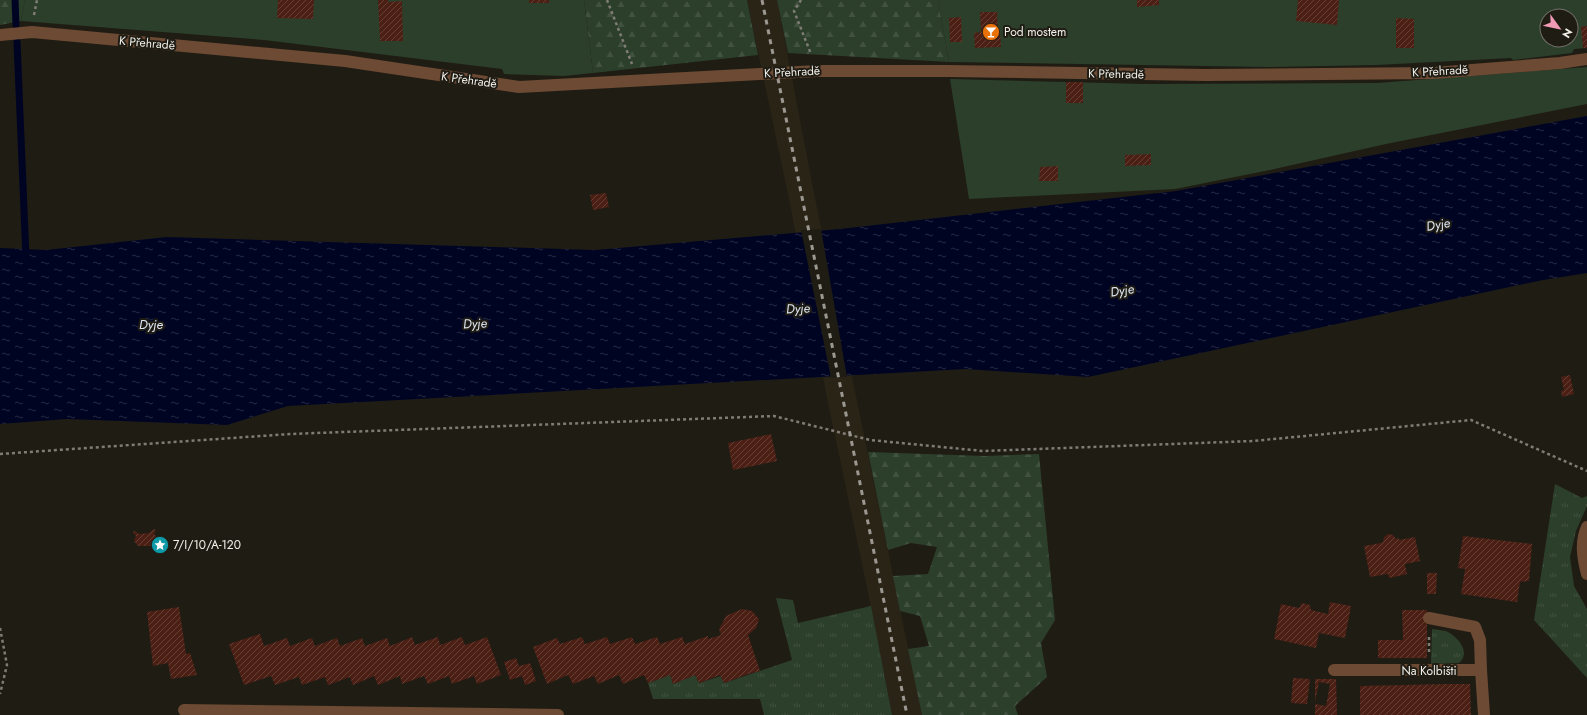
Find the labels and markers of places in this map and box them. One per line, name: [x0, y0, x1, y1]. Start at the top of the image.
bar icon: Pod mostem: [981, 22, 1001, 42]
place label: Pod mostem: [1004, 23, 1066, 41]
place icon: 7/I/10/A-120: [150, 535, 170, 555]
place label: 7/I/10/A-120: [173, 536, 241, 554]

